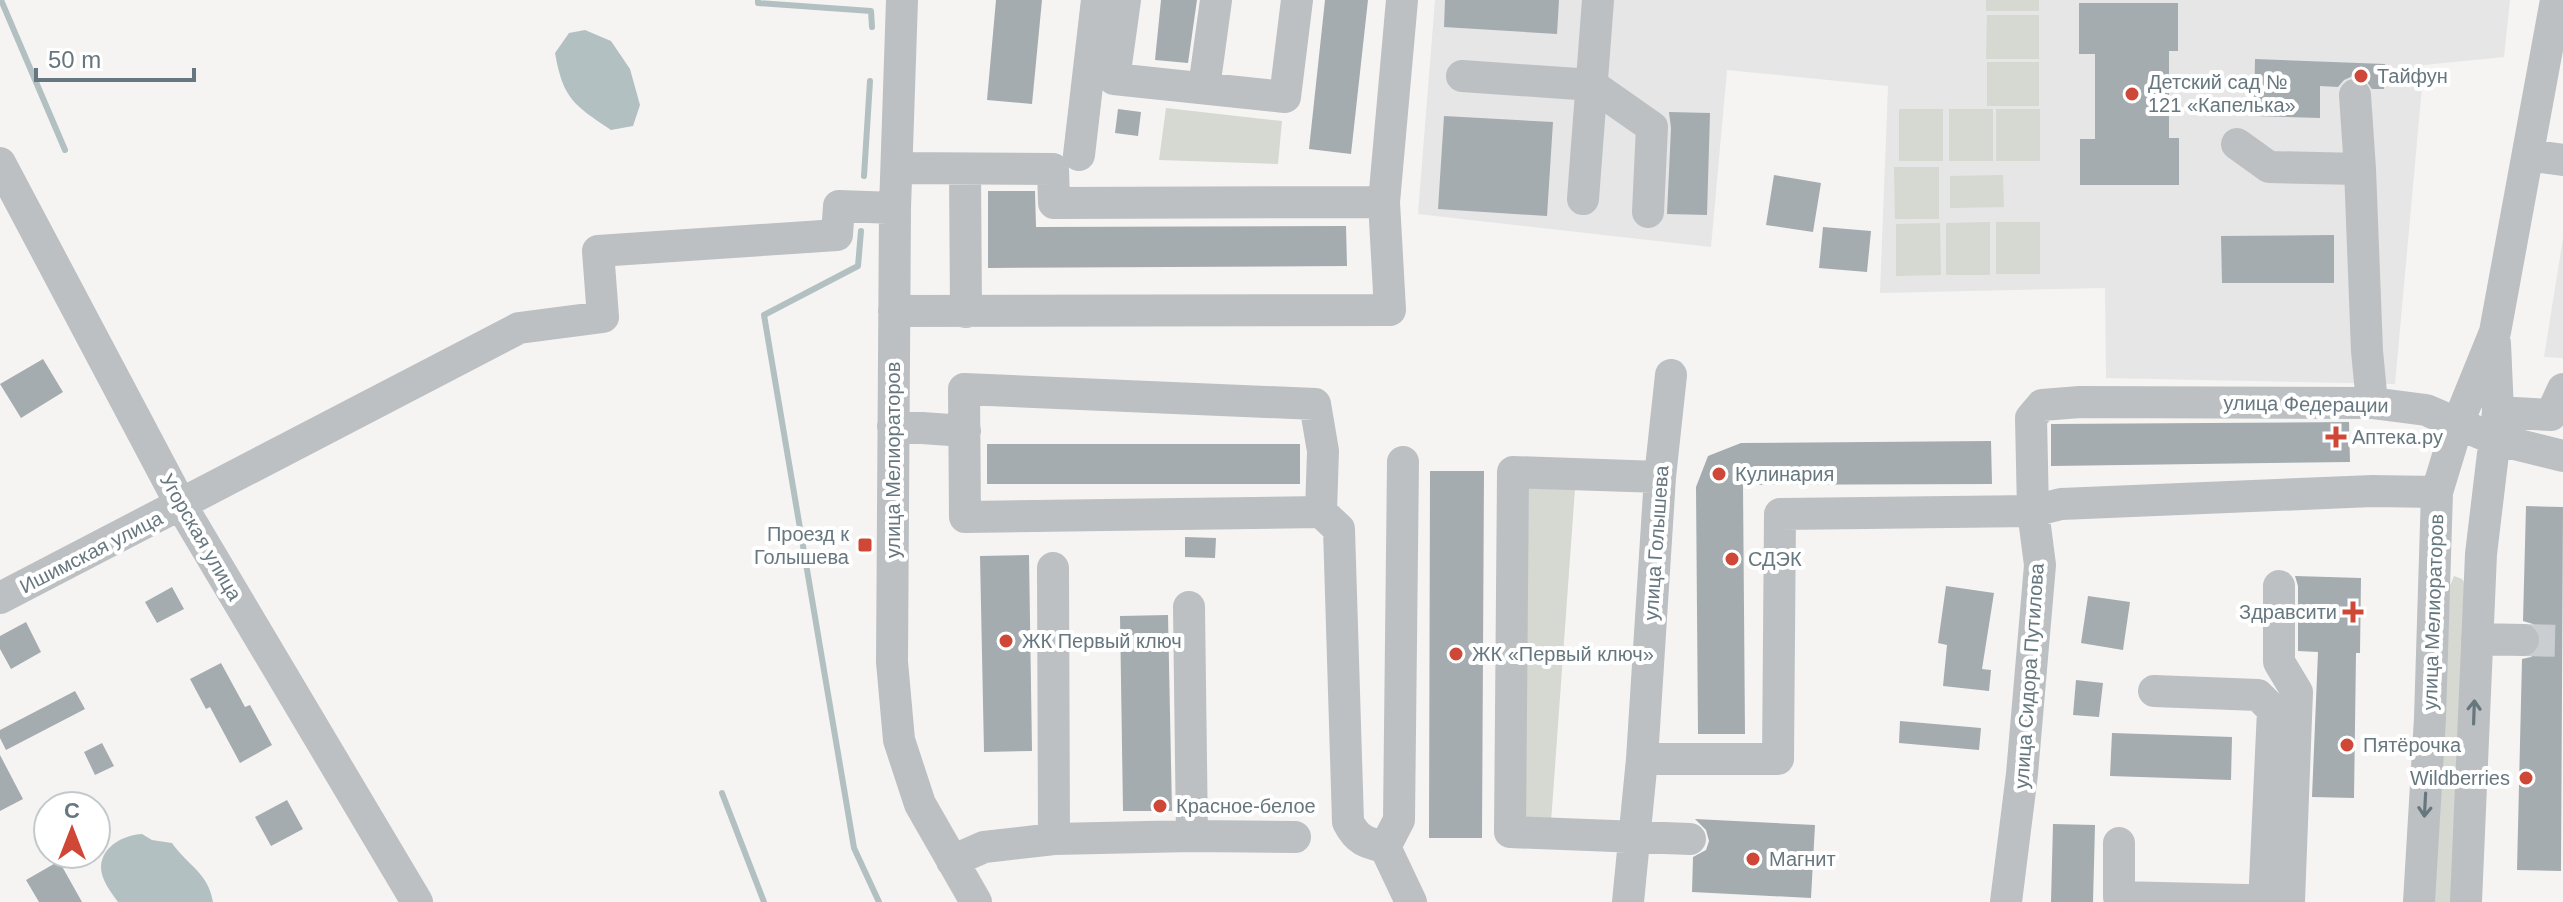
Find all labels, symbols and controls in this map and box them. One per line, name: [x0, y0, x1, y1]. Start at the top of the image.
scale bar: [36, 32, 194, 82]
text: 50 m: [48, 46, 101, 73]
place label: Тайфун: [2377, 65, 2448, 87]
marker: Тайфун: [2352, 67, 2370, 85]
place label: Детский сад № 121 «Капелька»: [2148, 71, 2296, 116]
marker: Детский сад № 121 «Капелька»: [2123, 85, 2141, 103]
street label: улица Мелиораторов: [882, 362, 904, 558]
street label: улица Федерации: [2223, 392, 2389, 416]
place label: Аптека.ру: [2352, 426, 2443, 448]
marker: Аптека.ру: [2327, 428, 2345, 446]
place label: Кулинария: [1735, 463, 1834, 485]
street label: улица Голышева: [1640, 464, 1672, 621]
marker: Кулинария: [1710, 465, 1728, 483]
street label: Угорская улица: [156, 470, 247, 605]
street label: Ишимская улица: [16, 506, 167, 597]
street label: улица Мелиораторов: [2419, 513, 2447, 711]
place label: Проезд к Голышева: [754, 523, 850, 568]
marker: Проезд к Голышева: [856, 536, 874, 554]
place label: СДЭК: [1748, 548, 1802, 570]
marker: СДЭК: [1723, 550, 1741, 568]
street label: улица Сидора Путилова: [2010, 562, 2048, 789]
place label: Здравсити: [2239, 601, 2337, 623]
marker: Здравсити: [2344, 603, 2362, 621]
place label: ЖК Первый ключ: [1022, 630, 1182, 652]
marker: ЖК Первый ключ: [997, 632, 1015, 650]
place label: ЖК «Первый ключ»: [1472, 643, 1654, 665]
marker: ЖК «Первый ключ»: [1447, 645, 1465, 663]
one-way arrow: [2466, 699, 2481, 726]
place label: Пятёрочка: [2363, 734, 2462, 756]
marker: Пятёрочка: [2338, 736, 2356, 754]
place label: Wildberries: [2410, 767, 2510, 789]
marker: Wildberries: [2517, 769, 2535, 787]
north arrow: [32, 790, 112, 870]
one-way arrow: [2417, 791, 2432, 818]
place label: Красное-белое: [1176, 795, 1316, 817]
marker: Красное-белое: [1151, 797, 1169, 815]
text: С: [64, 798, 80, 823]
place label: Магнит: [1769, 848, 1836, 870]
marker: Магнит: [1744, 850, 1762, 868]

